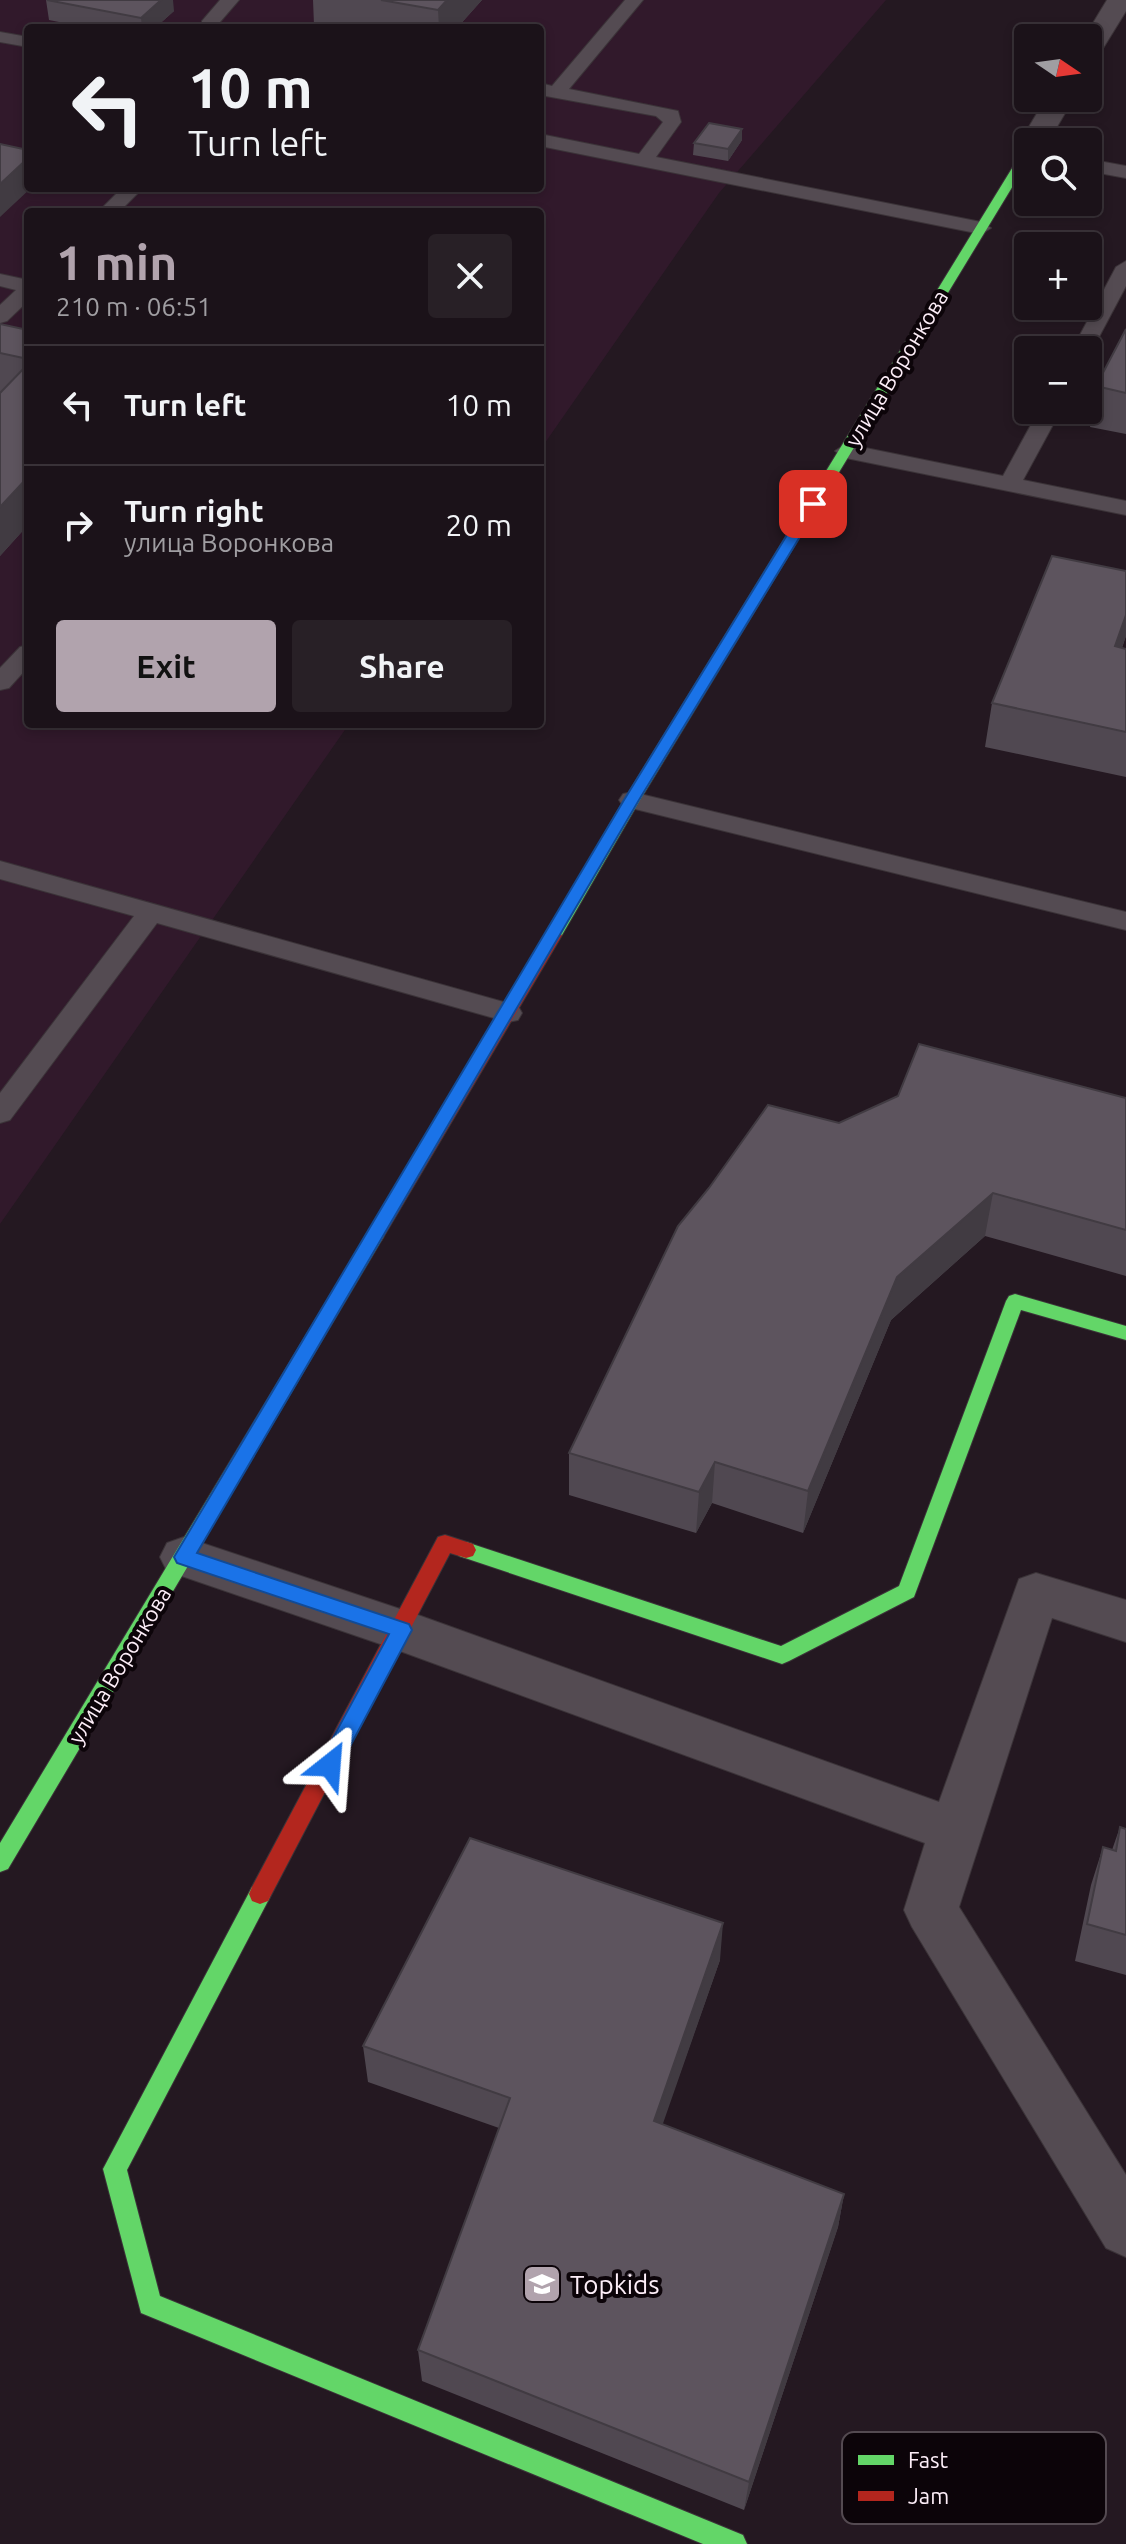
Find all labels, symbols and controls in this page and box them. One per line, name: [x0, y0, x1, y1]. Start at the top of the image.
north arrow: [1014, 24, 1102, 112]
map controls: [1014, 24, 1102, 424]
icon: left: [56, 56, 160, 160]
text: 10 m: [188, 56, 313, 119]
text: Turn left: [188, 122, 327, 163]
button: search: [1014, 128, 1102, 216]
button: +: [1014, 232, 1102, 320]
button: close: [428, 234, 512, 318]
text: 1 min: [56, 235, 177, 289]
street label: улица Воронкова: [839, 285, 953, 451]
text: 210 m · 06:51: [56, 292, 212, 321]
button: −: [1014, 336, 1102, 424]
icon: left: [56, 383, 100, 427]
text: Turn left: [124, 388, 246, 422]
text: 10 m: [445, 388, 512, 422]
pin: [779, 470, 847, 538]
icon: arrive: [791, 482, 835, 526]
text: Turn right: [124, 494, 264, 528]
icon: right: [56, 503, 100, 547]
text: 20 m: [445, 508, 512, 542]
text: улица Воронкова: [124, 528, 334, 557]
button: Exit: [56, 620, 276, 712]
button: Share: [292, 620, 512, 712]
street label: улица Воронкова: [62, 1582, 176, 1748]
position arrow: [288, 1723, 372, 1807]
school or university icon: Topkids: [521, 2263, 563, 2305]
place label: Topkids: [570, 2270, 660, 2299]
legend: [842, 2432, 1106, 2524]
text: Fast: [908, 2447, 949, 2472]
text: Jam: [908, 2483, 949, 2508]

